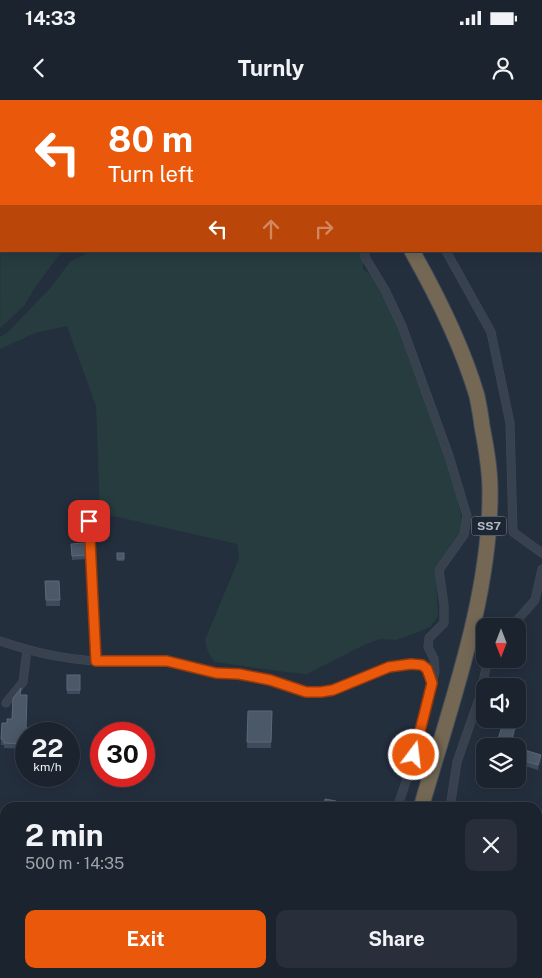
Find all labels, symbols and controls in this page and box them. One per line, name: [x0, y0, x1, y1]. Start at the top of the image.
text: 14:33: [25, 7, 76, 29]
icon: back: [25, 54, 53, 82]
icon: person: [489, 54, 517, 82]
text: Turnly: [238, 55, 304, 81]
text: 80 m: [108, 119, 193, 160]
icon: left: [25, 120, 90, 185]
text: Turn left: [108, 161, 194, 187]
icon: left: [204, 215, 232, 243]
icon: ahead: [257, 215, 285, 243]
icon: right: [310, 215, 338, 243]
pin: [68, 500, 110, 542]
icon: arrive: [75, 507, 103, 535]
road number: SS7: [472, 516, 506, 536]
north arrow: [476, 618, 526, 668]
map controls: [476, 618, 526, 788]
button: sound: [476, 678, 526, 728]
speed limit sign: 30: [90, 722, 155, 787]
position arrow: [387, 728, 439, 780]
text: 22: [32, 733, 63, 763]
button: layers: [476, 738, 526, 788]
text: km/h: [33, 760, 62, 774]
text: 2 min: [25, 817, 104, 853]
button: close: [465, 819, 517, 871]
text: 500 m · 14:35: [25, 854, 124, 873]
button: Exit: [25, 910, 266, 968]
button: Share: [276, 910, 517, 968]

